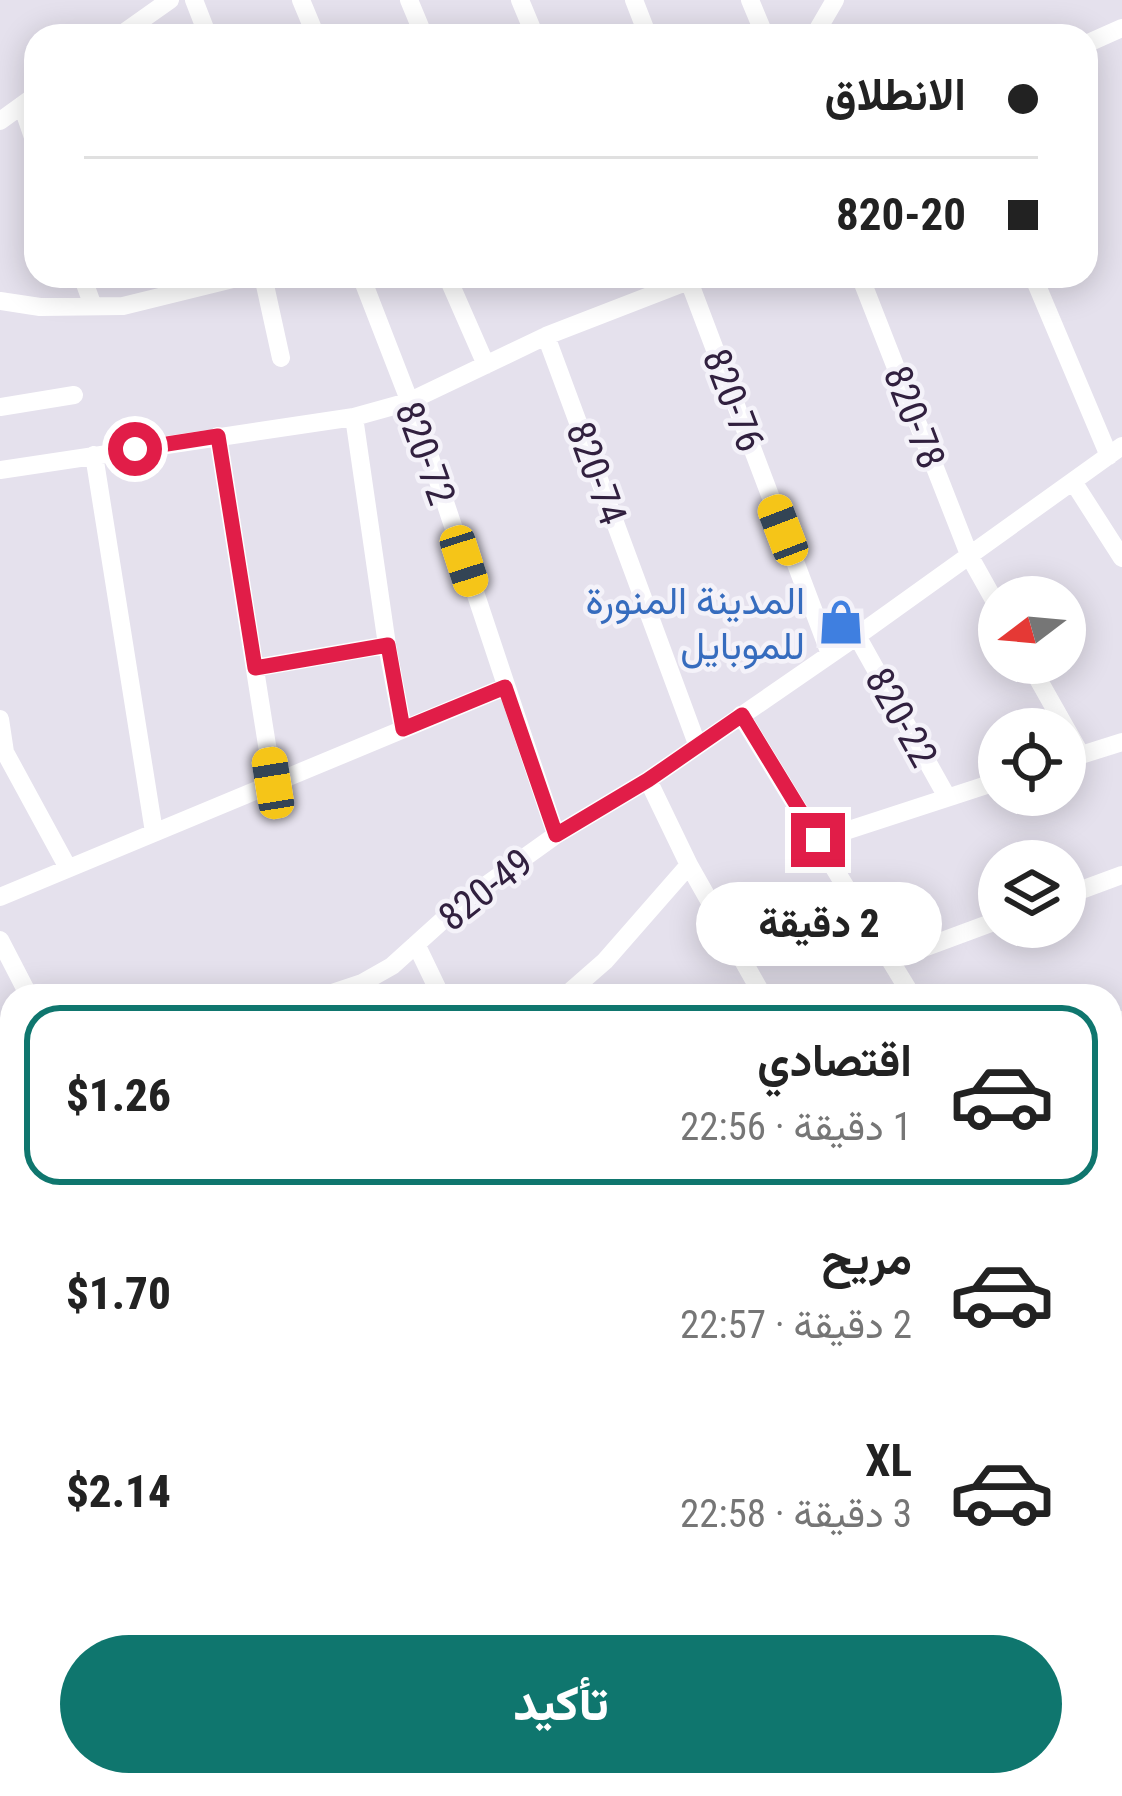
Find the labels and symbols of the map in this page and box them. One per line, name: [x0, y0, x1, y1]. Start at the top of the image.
street label: 820-76: [693, 343, 774, 458]
street label: 820-78: [874, 360, 955, 475]
street label: 820-72: [385, 396, 465, 511]
street label: 820-74: [556, 416, 636, 531]
route start: [108, 422, 162, 476]
car: [753, 490, 813, 570]
car: [436, 521, 492, 601]
north arrow: [978, 576, 1086, 684]
place label: المدينة المنورة للموبايل: [586, 578, 805, 670]
shop icon: المدينة المنورة للموبايل: [816, 597, 866, 647]
street label: 820-22: [855, 660, 947, 775]
car: [250, 745, 296, 821]
route end: [791, 813, 845, 867]
street label: 820-49: [430, 839, 542, 941]
callout: 2 دقيقة: [695, 882, 941, 966]

